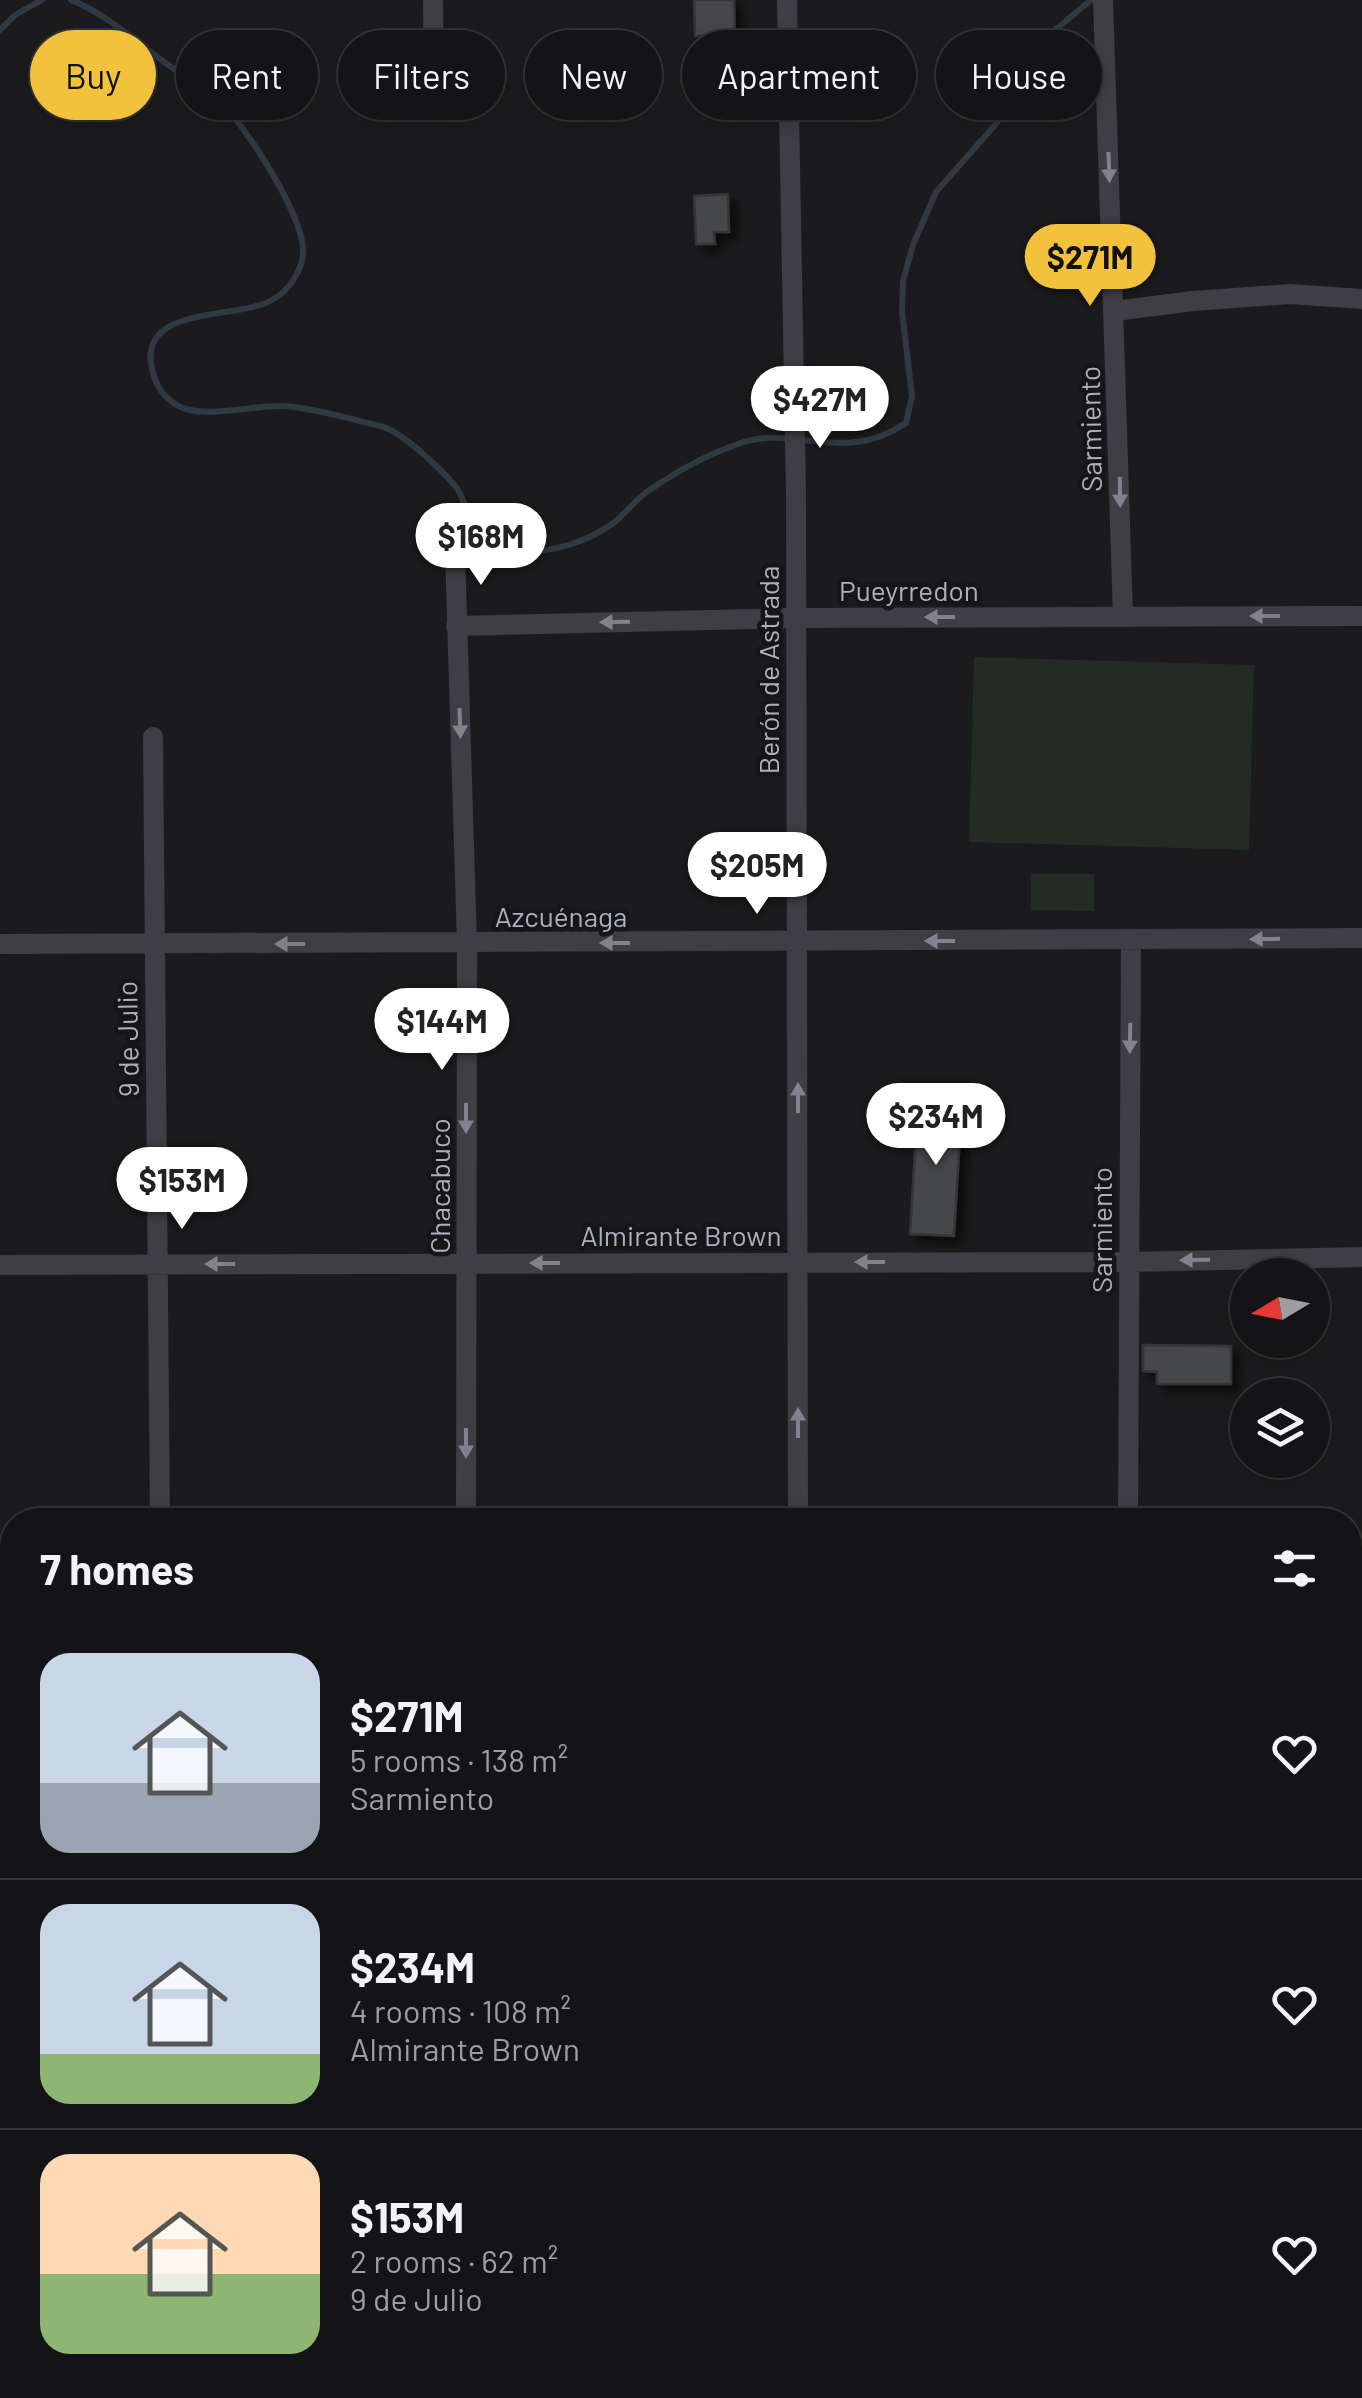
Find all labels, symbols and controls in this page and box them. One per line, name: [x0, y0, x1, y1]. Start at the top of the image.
chip: Buy: [30, 30, 156, 120]
chip: Rent: [176, 30, 318, 120]
chip: Filters: [338, 30, 505, 120]
chip: New: [525, 30, 662, 120]
chip: Apartment: [682, 30, 916, 120]
chip: House: [936, 30, 1102, 120]
one-way arrow: [1102, 152, 1118, 184]
pin: $271M: [1020, 224, 1160, 309]
text: $271M: [1047, 237, 1133, 275]
pin: $427M: [750, 366, 890, 451]
street label: Sarmiento: [1072, 366, 1108, 492]
text: $427M: [773, 379, 867, 417]
one-way arrow: [1112, 477, 1128, 509]
pin: $168M: [411, 503, 551, 588]
text: $168M: [437, 516, 525, 554]
street label: Berón de Astrada: [751, 566, 785, 774]
street label: Pueyrredon: [839, 573, 979, 607]
one-way arrow: [1248, 608, 1280, 624]
one-way arrow: [923, 609, 955, 625]
one-way arrow: [598, 614, 630, 630]
one-way arrow: [452, 707, 468, 739]
pin: $205M: [687, 832, 827, 917]
text: $205M: [710, 845, 804, 883]
street label: Azcuénaga: [495, 899, 627, 933]
one-way arrow: [1248, 932, 1280, 948]
one-way arrow: [923, 933, 955, 949]
one-way arrow: [598, 935, 630, 951]
one-way arrow: [273, 936, 305, 952]
street label: 9 de Julio: [109, 981, 145, 1097]
pin: $144M: [372, 988, 512, 1073]
text: $144M: [396, 1001, 488, 1039]
one-way arrow: [1122, 1023, 1138, 1055]
one-way arrow: [790, 1081, 806, 1113]
pin: $234M: [866, 1083, 1006, 1168]
text: $234M: [888, 1096, 984, 1134]
one-way arrow: [458, 1102, 474, 1134]
street label: Chacabuco: [422, 1118, 456, 1254]
pin: $153M: [112, 1147, 252, 1232]
text: $153M: [138, 1160, 226, 1198]
street label: Sarmiento: [1084, 1167, 1118, 1293]
street label: Almirante Brown: [580, 1218, 782, 1252]
one-way arrow: [1178, 1253, 1210, 1269]
one-way arrow: [853, 1254, 885, 1270]
one-way arrow: [528, 1255, 560, 1271]
one-way arrow: [203, 1256, 235, 1272]
north arrow: [1230, 1258, 1330, 1358]
map controls: [1230, 1258, 1330, 1478]
button: layers: [1230, 1378, 1330, 1478]
one-way arrow: [790, 1406, 806, 1438]
one-way arrow: [458, 1427, 474, 1459]
icon: filters: [1267, 1541, 1322, 1596]
text: 7 homes: [40, 1543, 194, 1593]
text: $271M: [350, 1690, 464, 1740]
icon: home: [120, 1693, 240, 1813]
icon: heart: [1267, 1726, 1322, 1781]
text: 5 rooms · 138 m²: [350, 1740, 568, 1778]
text: Sarmiento: [350, 1778, 494, 1816]
text: $234M: [350, 1941, 475, 1991]
icon: home: [120, 1944, 240, 2064]
icon: heart: [1267, 1977, 1322, 2032]
text: 4 rooms · 108 m²: [350, 1991, 571, 2029]
text: Almirante Brown: [350, 2029, 580, 2067]
text: $153M: [350, 2191, 464, 2241]
icon: home: [120, 2194, 240, 2314]
icon: heart: [1267, 2227, 1322, 2282]
text: 2 rooms · 62 m²: [350, 2241, 558, 2279]
text: 9 de Julio: [350, 2279, 483, 2317]

